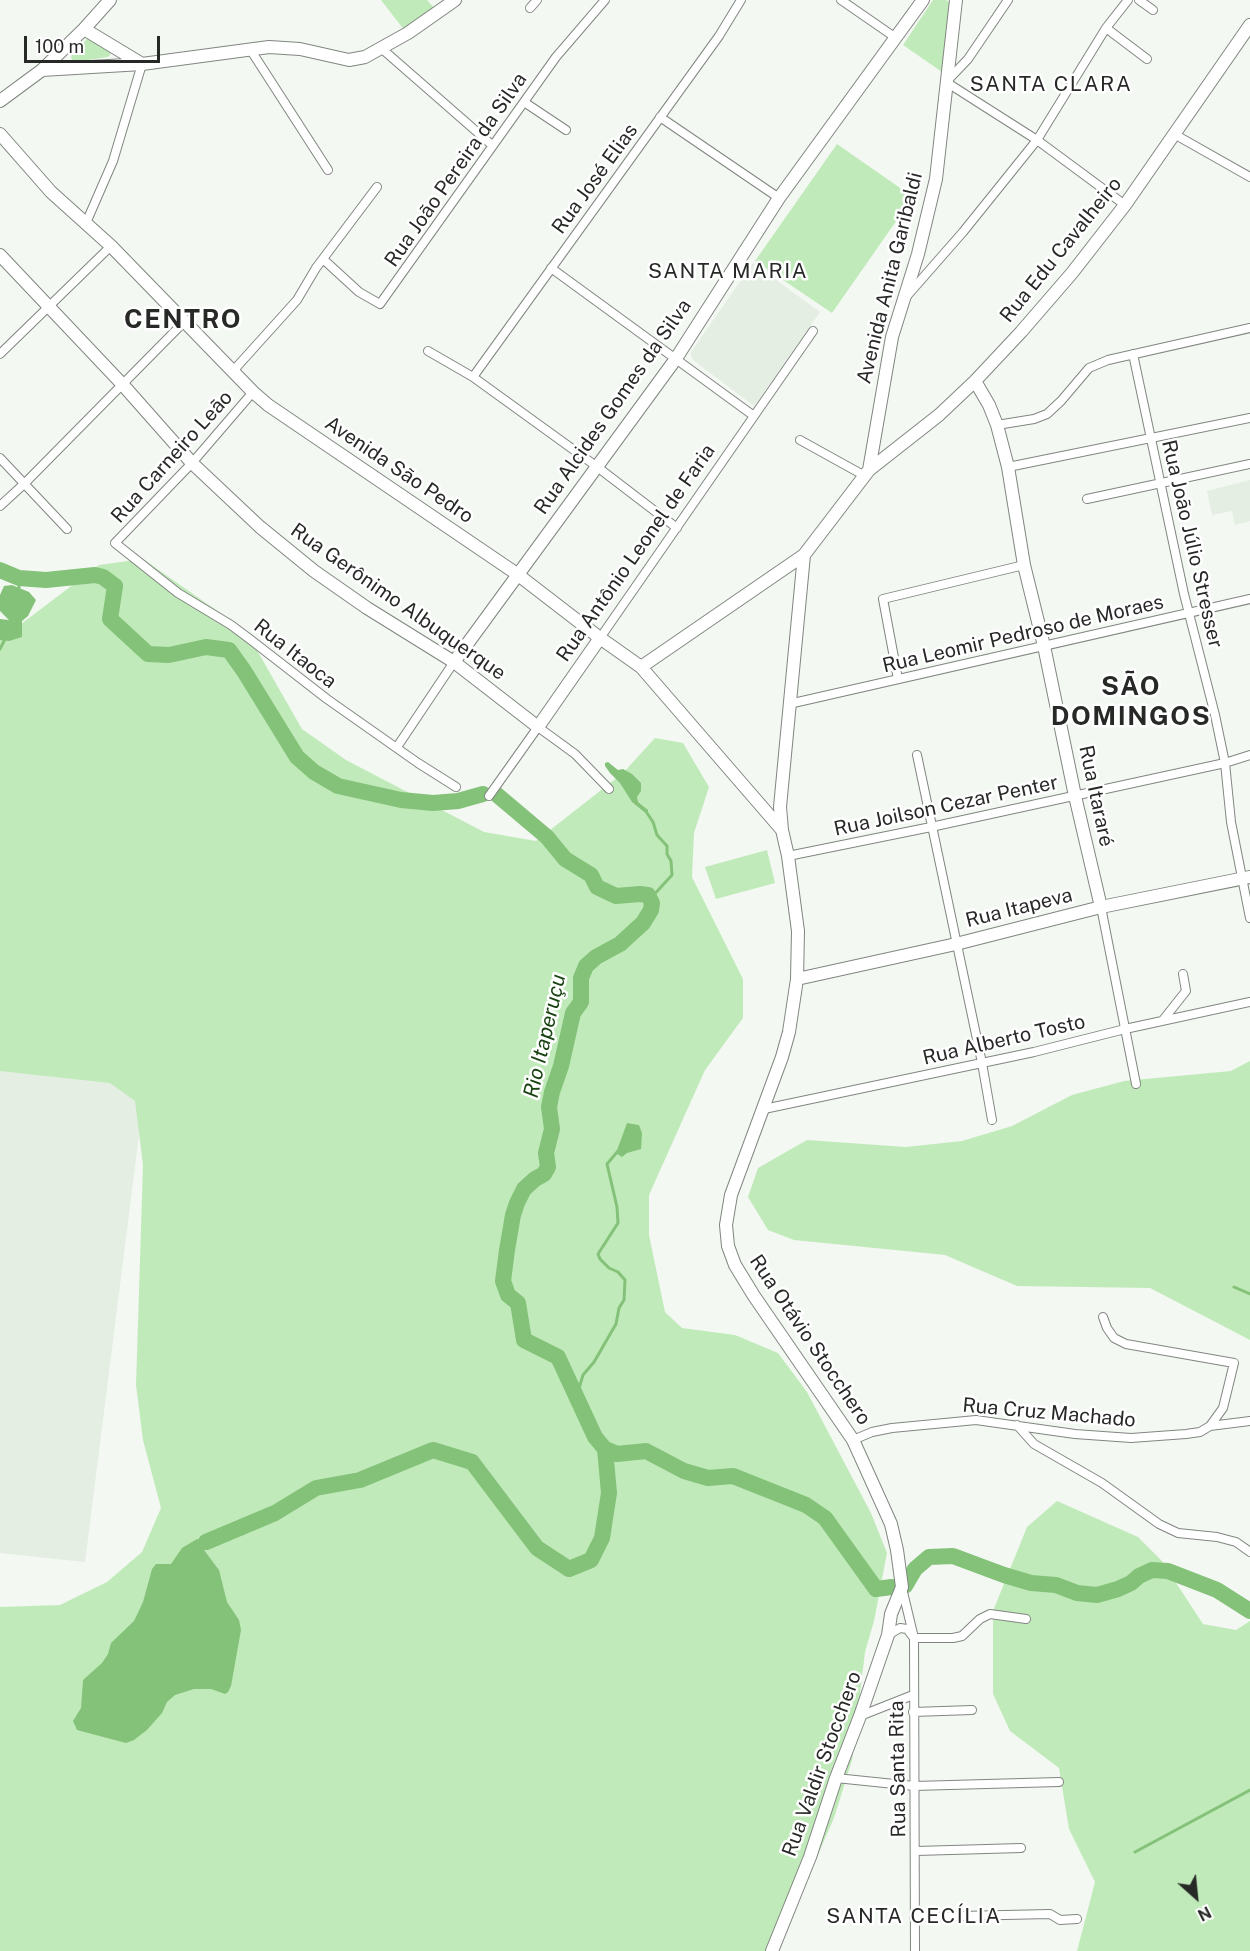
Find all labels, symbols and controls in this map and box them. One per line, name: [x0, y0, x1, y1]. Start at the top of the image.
scale bar: [27, 24, 164, 62]
text: 100 m: [35, 36, 84, 57]
street label: Rua João Pereira da Silva: [380, 68, 532, 272]
district label: SANTA CLARA: [970, 72, 1132, 98]
street label: Rua José Elias: [547, 119, 643, 239]
street label: Avenida Anita Garibaldi: [852, 170, 928, 386]
street label: Rua Edu Cavalheiro: [995, 173, 1127, 327]
district label: SANTA MARIA: [648, 259, 808, 285]
street label: Rua Alcides Gomes da Silva: [529, 295, 697, 519]
district label: CENTRO: [124, 304, 242, 336]
street label: Rua Carneiro Leão: [106, 386, 238, 528]
street label: Avenida São Pedro: [320, 411, 478, 529]
street label: Rua João Júlio Stresser: [1156, 438, 1228, 650]
street label: Rua Antônio Leonel de Faria: [552, 440, 720, 666]
street label: Rua Gerônimo Albuquerque: [286, 518, 510, 686]
street label: Rua Leomir Pedroso de Moraes: [880, 590, 1166, 678]
street label: Rua Itaoca: [249, 614, 341, 694]
district label: SÃO DOMINGOS: [1051, 671, 1211, 732]
street label: Rua Itararé: [1074, 743, 1118, 849]
street label: Rua Joilson Cezar Penter: [832, 770, 1060, 842]
street label: Rua Itapeva: [963, 883, 1075, 933]
water label: Rio Itaperuçu: [519, 972, 571, 1100]
street label: Rua Alberto Tosto: [920, 1010, 1088, 1070]
street label: Rua Otávio Stocchero: [744, 1250, 876, 1430]
street label: Rua Cruz Machado: [961, 1393, 1137, 1433]
street label: Rua Valdir Stocchero: [777, 1668, 867, 1860]
street label: Rua Santa Rita: [885, 1700, 911, 1838]
north arrow: [1166, 1867, 1226, 1927]
text: N: [1195, 1902, 1214, 1925]
district label: SANTA CECÍLIA: [826, 1904, 1002, 1930]

